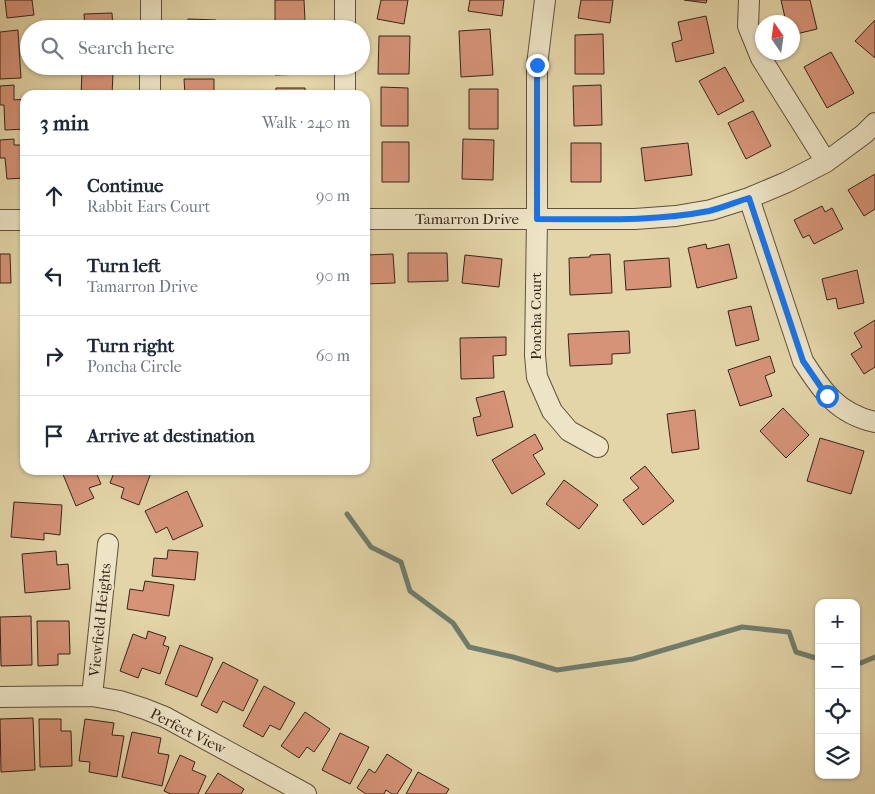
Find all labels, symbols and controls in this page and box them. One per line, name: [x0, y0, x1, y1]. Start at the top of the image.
north arrow: [755, 15, 800, 60]
search box: [20, 20, 370, 75]
icon: search: [38, 34, 66, 62]
text: Search here: [78, 37, 174, 59]
route end: [526, 54, 549, 77]
text: 3 min: [40, 111, 89, 135]
text: Walk · 240 m: [262, 113, 350, 132]
text: Continue: [87, 175, 163, 197]
icon: ahead: [40, 182, 68, 210]
text: 90 m: [316, 186, 350, 205]
text: Rabbit Ears Court: [87, 197, 210, 216]
street label: Tamarron Drive: [415, 210, 520, 228]
text: Turn left: [87, 255, 161, 277]
icon: left: [40, 262, 68, 290]
text: 90 m: [316, 266, 350, 285]
street label: Poncha Court: [527, 271, 545, 360]
text: Tamarron Drive: [87, 277, 198, 296]
text: Turn right: [87, 335, 174, 357]
icon: right: [40, 342, 68, 370]
text: 60 m: [316, 346, 350, 365]
text: Poncha Circle: [87, 357, 182, 376]
route start: [816, 385, 839, 408]
icon: arrive: [40, 422, 68, 450]
text: Arrive at destination: [87, 425, 255, 447]
street label: Viewfield Heights: [85, 562, 115, 679]
map controls: [815, 599, 860, 779]
button: +: [815, 599, 860, 644]
button: −: [815, 644, 860, 689]
button: locate: [815, 689, 860, 734]
street label: Perfect View: [147, 704, 229, 758]
button: layers: [815, 734, 860, 779]

